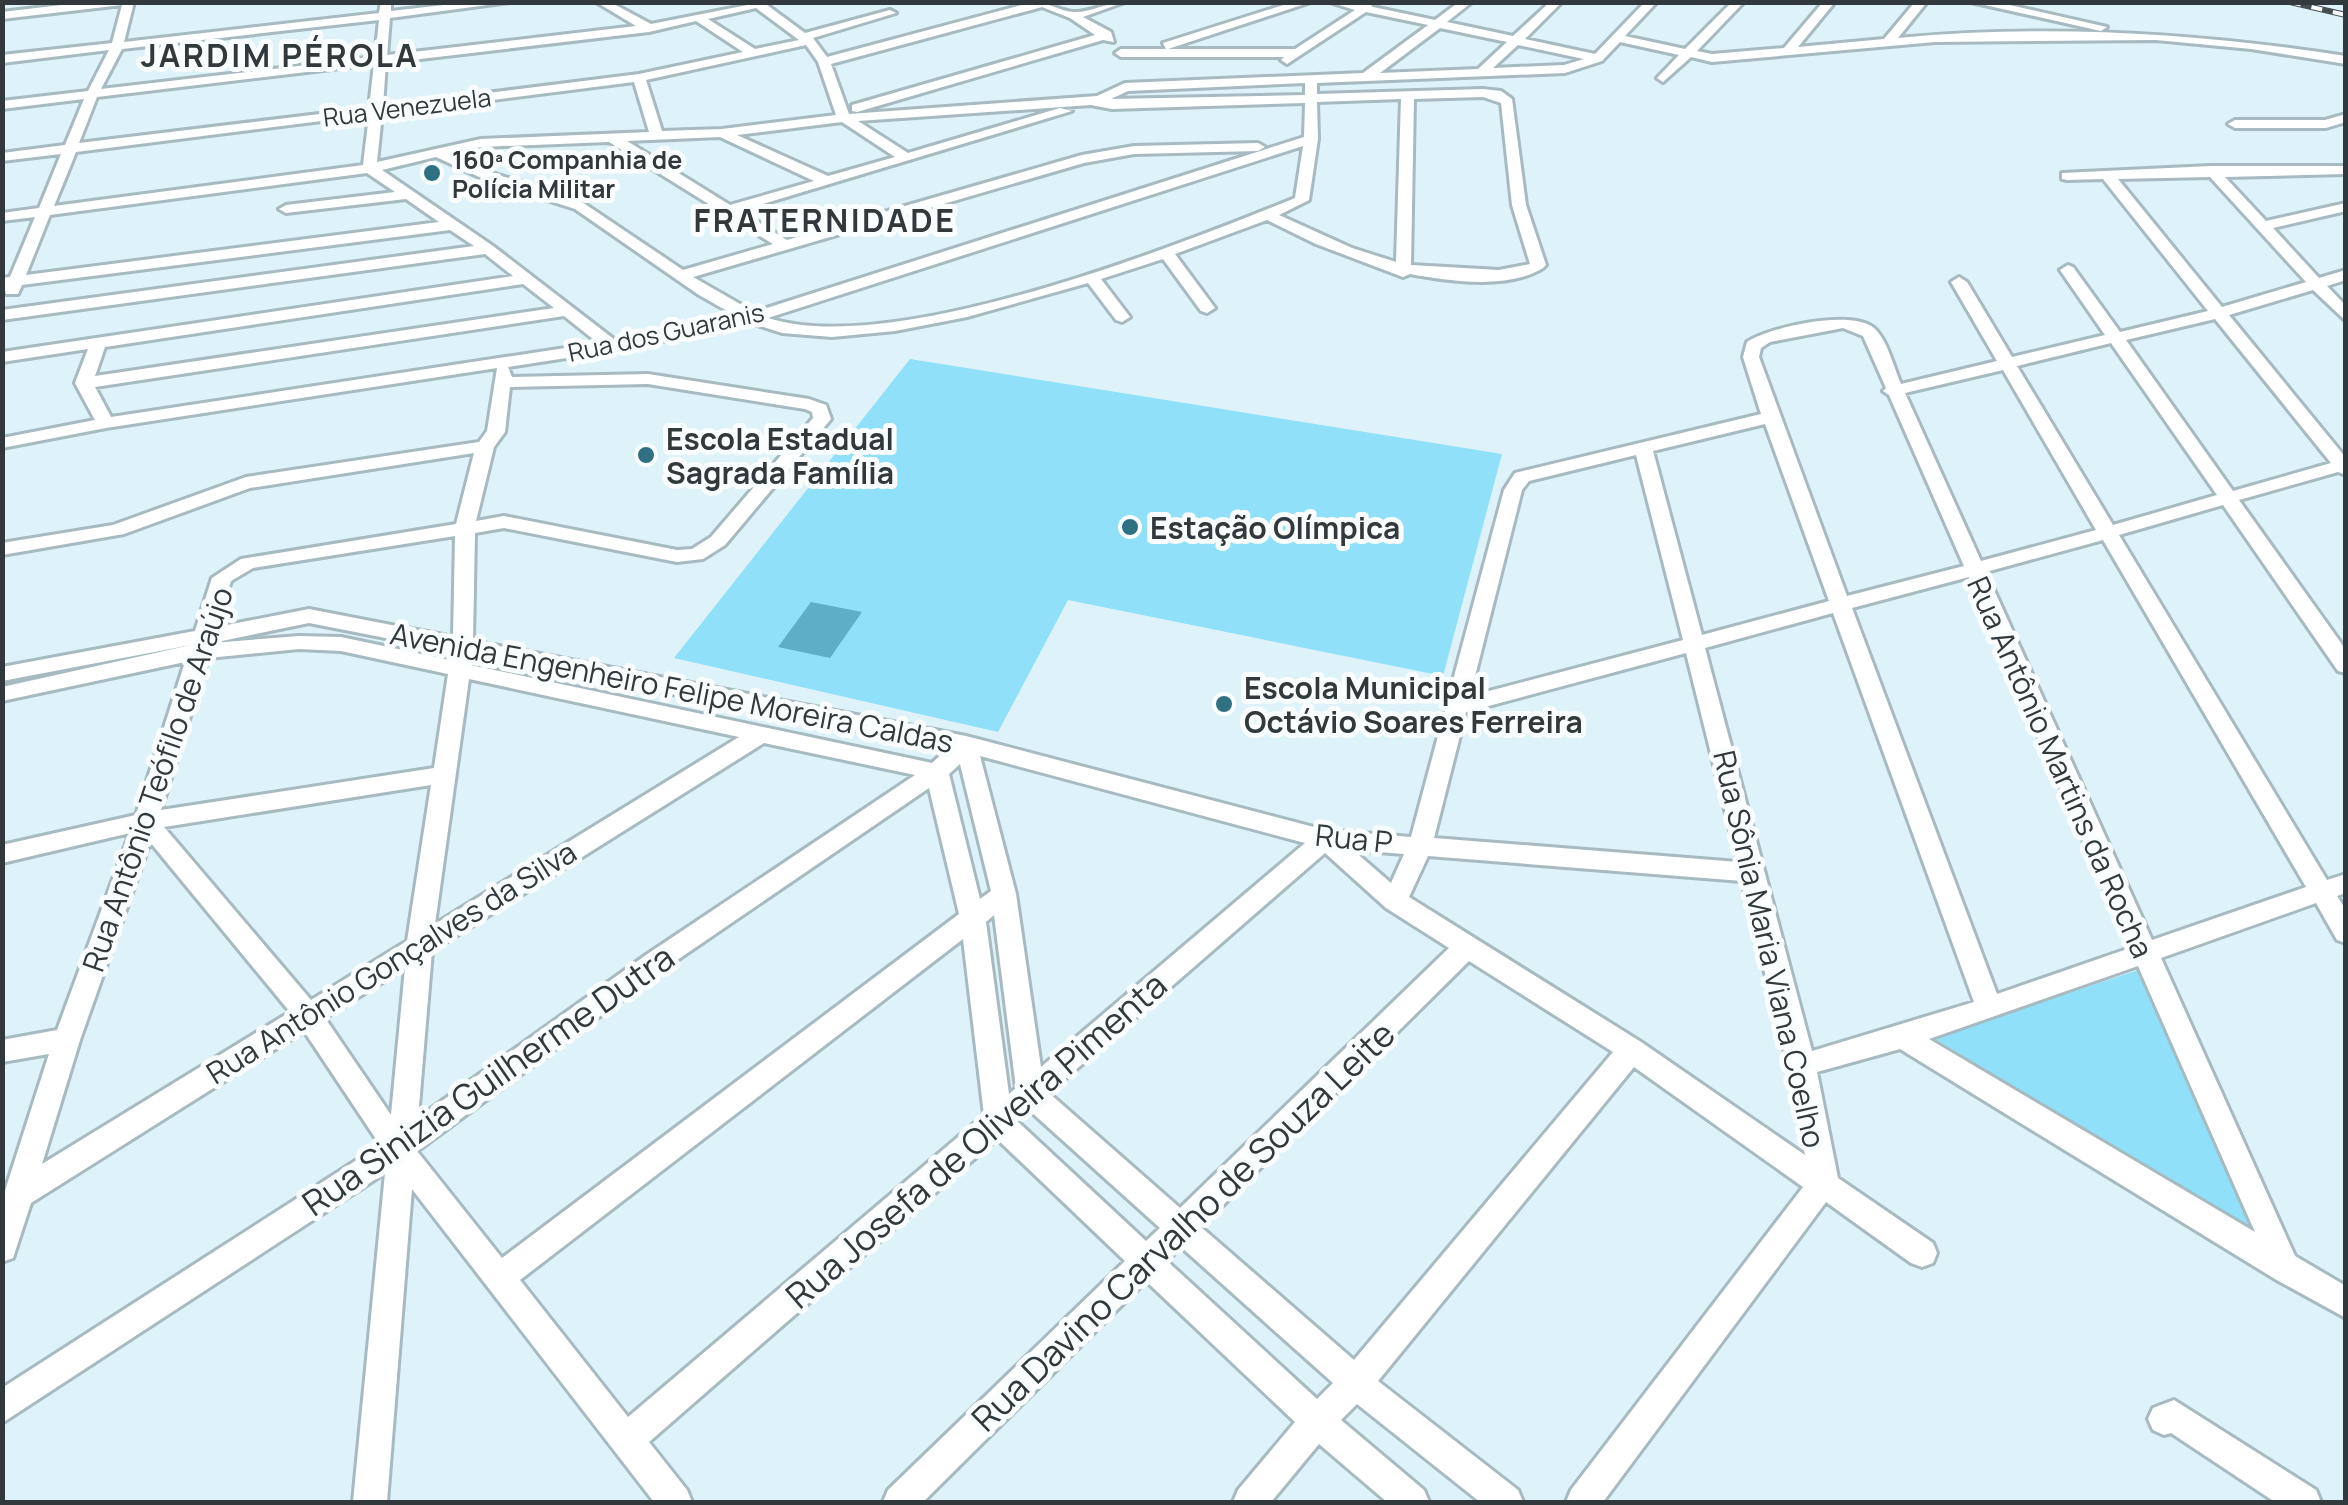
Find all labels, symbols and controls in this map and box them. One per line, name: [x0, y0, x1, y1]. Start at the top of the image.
district label: JARDIM PÉROLA: [141, 33, 419, 77]
street label: Rua Venezuela: [321, 79, 493, 135]
place label: 160ª Companhia de Polícia Militar: [452, 142, 682, 206]
marker: 160ª Companhia de Polícia Militar: [421, 162, 443, 184]
district label: FRATERNIDADE: [694, 198, 956, 242]
street label: Rua dos Guaranis: [565, 294, 767, 370]
place label: Escola Estadual Sagrada Família: [666, 418, 894, 493]
marker: Escola Estadual Sagrada Família: [635, 444, 657, 466]
place label: Estação Olímpica: [1150, 507, 1400, 548]
marker: Estação Olímpica: [1119, 516, 1141, 538]
street label: Rua Antônio Martins da Rocha: [1958, 570, 2164, 964]
street label: Rua Antônio Teófilo de Araújo: [72, 581, 242, 977]
street label: Avenida Engenheiro Felipe Moreira Caldas: [387, 612, 957, 762]
place label: Escola Municipal Octávio Soares Ferreira: [1244, 667, 1583, 742]
marker: Escola Municipal Octávio Soares Ferreira: [1213, 693, 1235, 715]
street label: Rua Sônia Maria Viana Coelho: [1704, 746, 1836, 1152]
street label: Rua P: [1313, 814, 1395, 862]
street label: Rua Antônio Gonçalves da Silva: [198, 831, 584, 1093]
street label: Rua Sinizia Guilherme Dutra: [293, 933, 683, 1227]
street label: Rua Josefa de Oliveira Pimenta: [775, 961, 1177, 1319]
street label: Rua Davino Carvalho de Souza Leite: [961, 1010, 1405, 1442]

